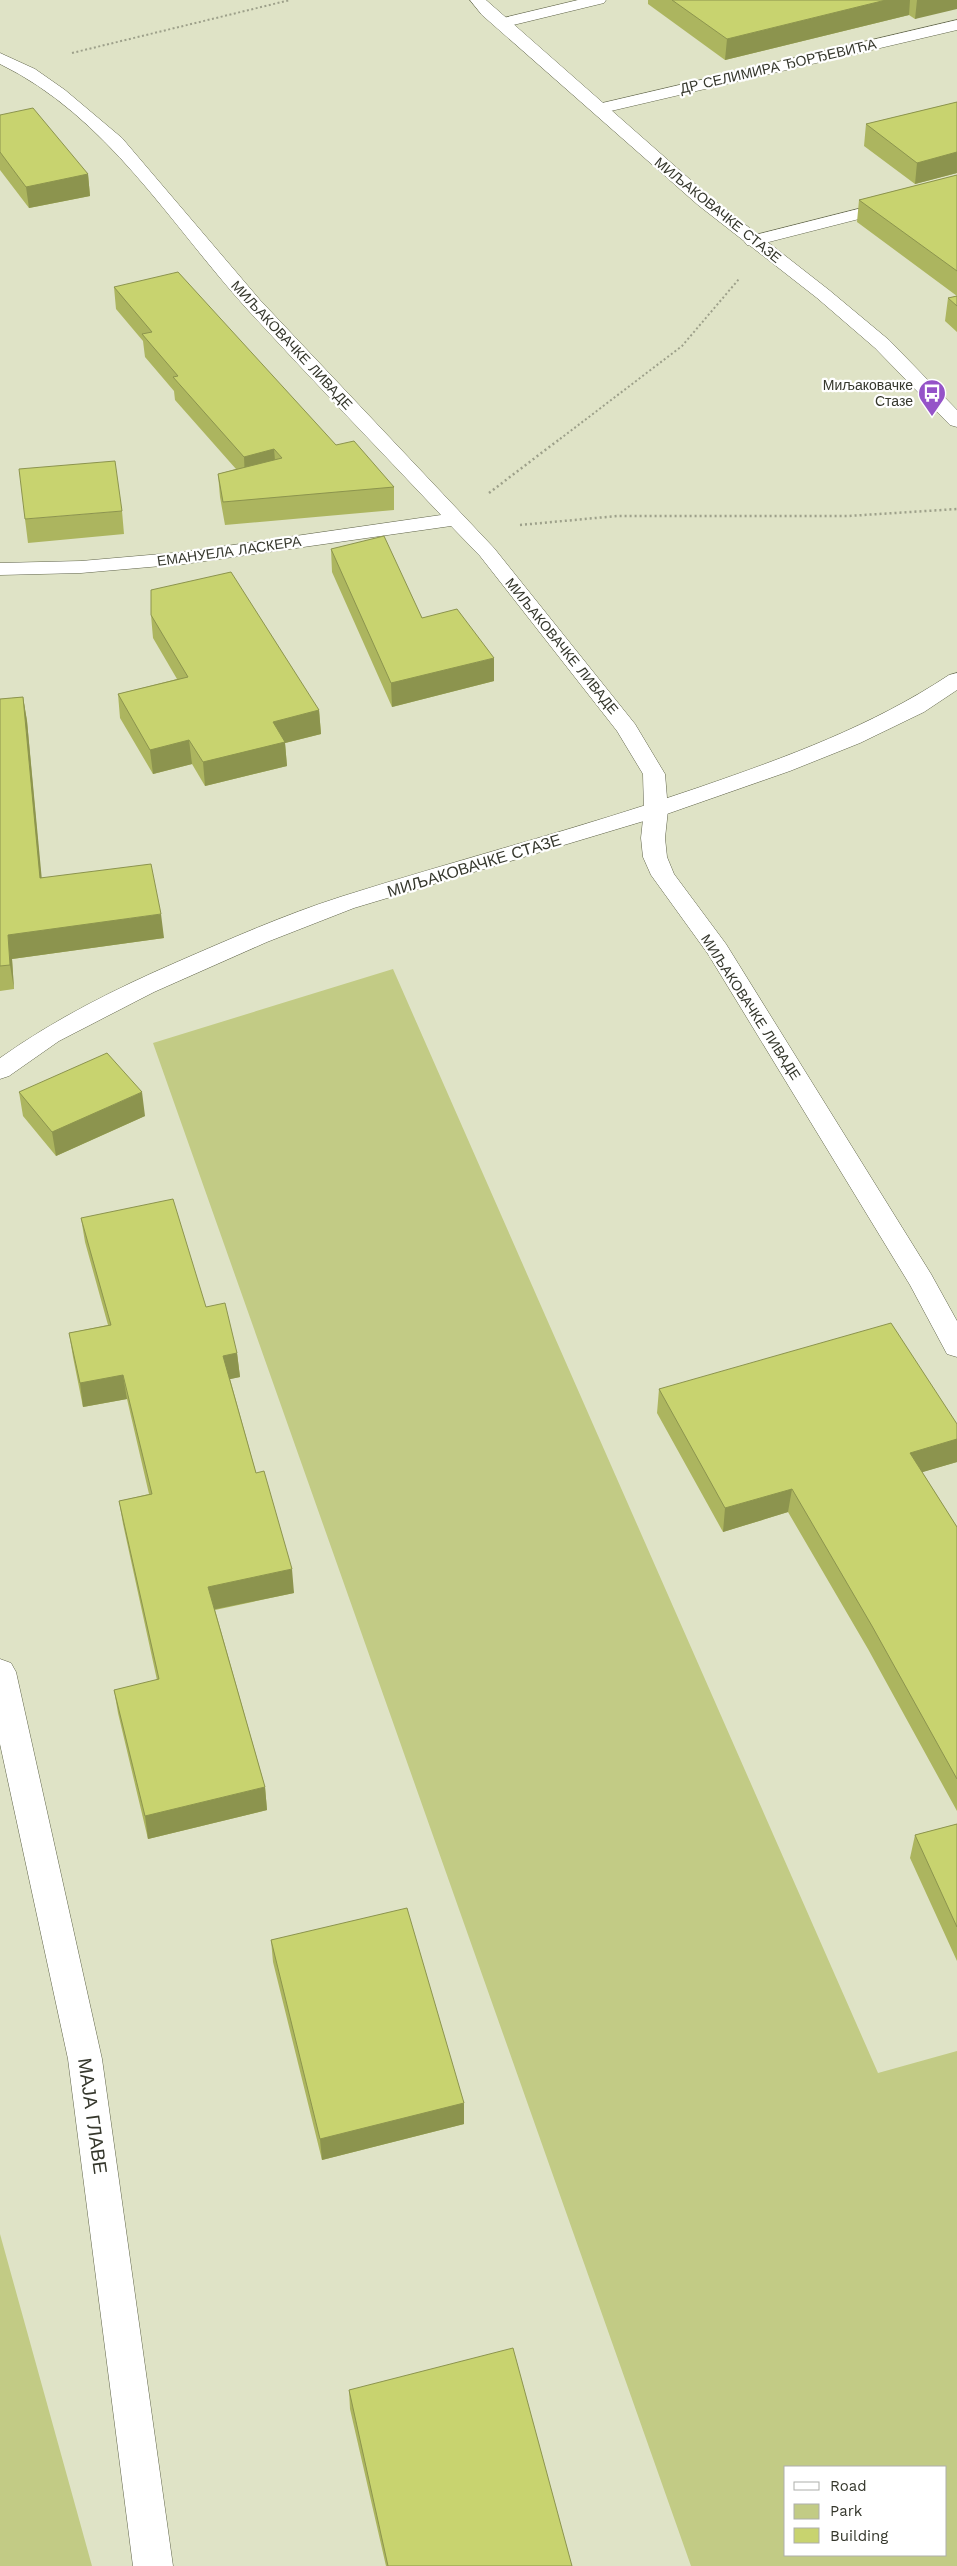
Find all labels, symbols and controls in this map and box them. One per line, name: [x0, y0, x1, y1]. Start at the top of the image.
street label: ДР СЕЛИМИРА ЂОРЂЕВИЋА: [678, 35, 878, 96]
street label: МИЉАКОВАЧКЕ СТАЗЕ: [651, 154, 785, 266]
street label: МИЉАКОВАЧКЕ ЛИВАДЕ: [228, 277, 356, 413]
place label: Миљаковачке Стазе: [823, 377, 913, 409]
bus stop icon: Миљаковачке Стазе: [917, 378, 947, 417]
street label: ЕМАНУЕЛА ЛАСКЕРА: [156, 533, 303, 569]
street label: МИЉАКОВАЧКЕ ЛИВАДЕ: [502, 575, 622, 717]
street label: МИЉАКОВАЧКЕ СТАЗЕ: [385, 830, 563, 901]
street label: МИЉАКОВАЧКЕ ЛИВАДЕ: [698, 931, 804, 1083]
street label: МАЈА ГЛАВЕ: [73, 2057, 112, 2176]
legend: [784, 2466, 947, 2556]
text: Road: [830, 2477, 867, 2495]
text: Park: [830, 2502, 863, 2520]
text: Building: [830, 2527, 888, 2545]

